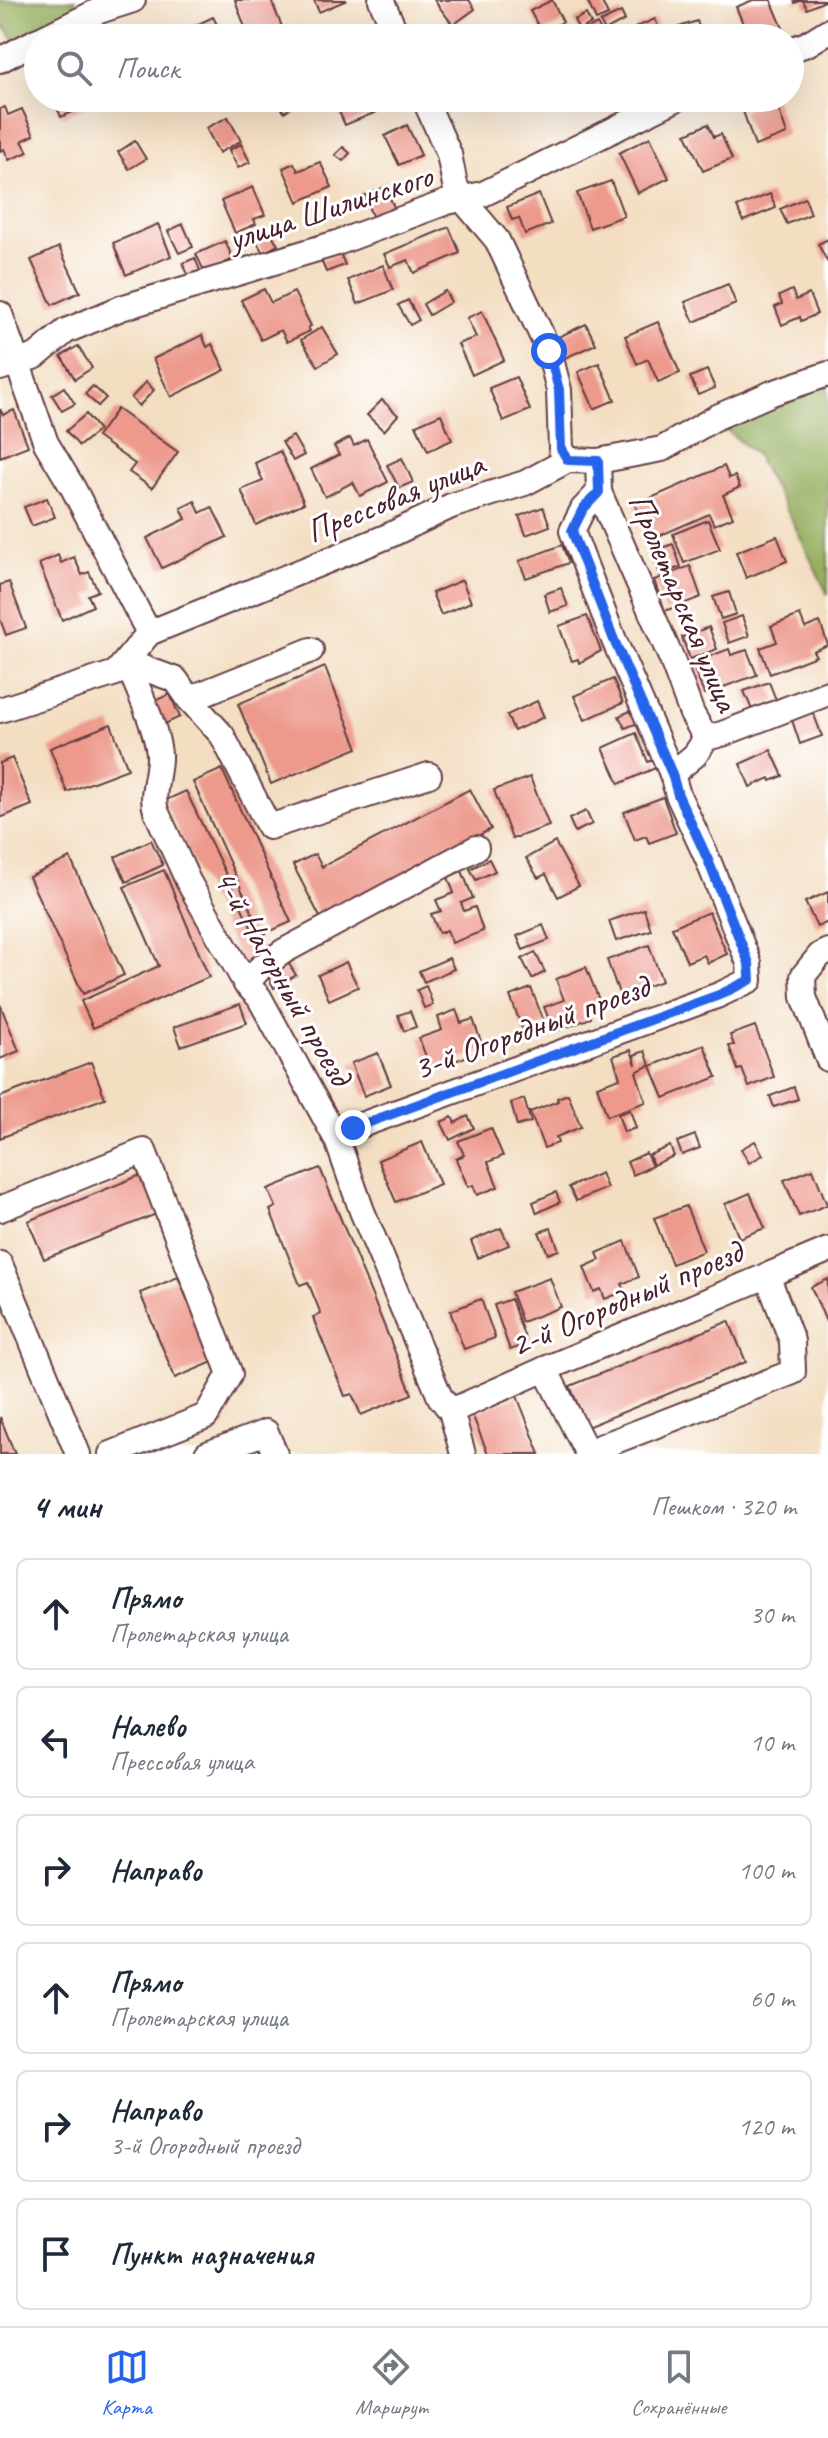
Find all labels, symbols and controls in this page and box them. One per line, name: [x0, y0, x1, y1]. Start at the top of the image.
search box: [24, 24, 804, 112]
icon: search: [52, 46, 96, 90]
text: Поиск: [116, 49, 179, 87]
street label: улица Шилинского: [221, 153, 439, 261]
route start: [531, 333, 567, 369]
street label: Прессовая улица: [300, 441, 492, 552]
street label: Пролетарская улица: [619, 487, 750, 720]
street label: 4-й Нагорный проезд: [204, 861, 364, 1095]
street label: 3-й Огородный проезд: [407, 963, 657, 1090]
route end: [335, 1110, 371, 1146]
street label: 2-й Огородный проезд: [504, 1229, 751, 1366]
text: 4 мин: [32, 1485, 101, 1528]
text: Пешком · 320 m: [651, 1490, 796, 1523]
text: Прямо: [110, 1579, 181, 1617]
icon: ahead: [34, 1592, 78, 1636]
text: 30 m: [750, 1598, 794, 1631]
text: Пролетарская улица: [110, 1617, 288, 1650]
text: Налево: [110, 1707, 186, 1745]
icon: left: [34, 1720, 78, 1764]
text: 10 m: [750, 1726, 794, 1759]
text: Прессовая улица: [110, 1745, 254, 1778]
icon: right: [34, 1848, 78, 1892]
text: Направо: [110, 1851, 202, 1889]
text: 100 m: [738, 1854, 794, 1887]
text: Прямо: [110, 1963, 181, 2001]
icon: ahead: [34, 1976, 78, 2020]
text: 60 m: [750, 1982, 794, 2015]
text: Пролетарская улица: [110, 2001, 288, 2034]
text: Направо: [110, 2091, 202, 2129]
icon: right: [34, 2104, 78, 2148]
text: 120 m: [738, 2110, 794, 2143]
text: 3-й Огородный проезд: [110, 2129, 299, 2162]
icon: arrive: [34, 2232, 78, 2276]
text: Пункт назначения: [110, 2235, 313, 2273]
tab: Карта: [102, 2345, 152, 2421]
tab: Маршрут: [355, 2345, 428, 2421]
tab: Сохранённые: [631, 2345, 726, 2421]

